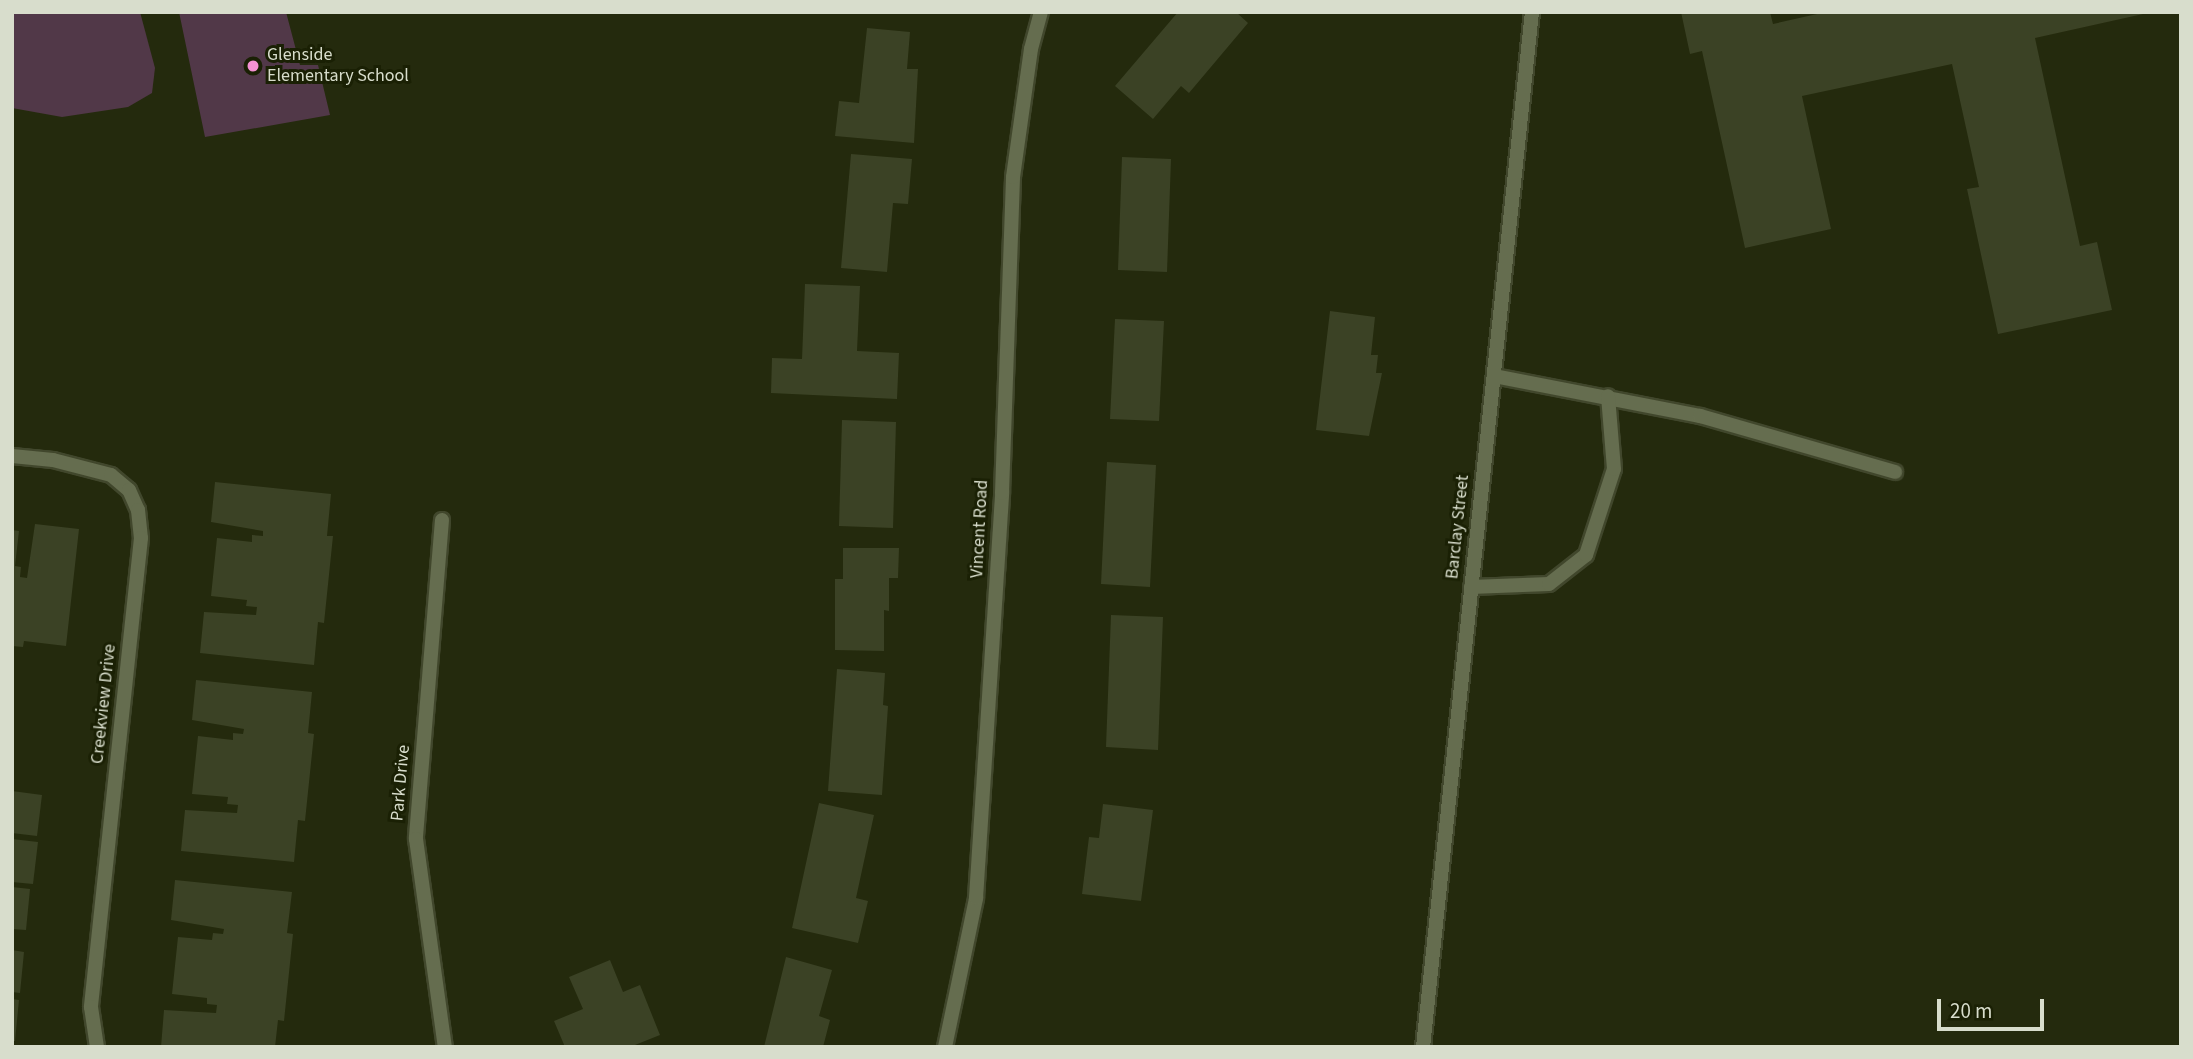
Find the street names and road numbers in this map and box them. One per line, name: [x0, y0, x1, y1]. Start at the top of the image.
street label: Barclay Street: [1442, 474, 1474, 580]
street label: Vincent Road: [967, 479, 993, 579]
street label: Creekview Drive: [87, 643, 121, 765]
street label: Park Drive: [387, 744, 415, 822]

